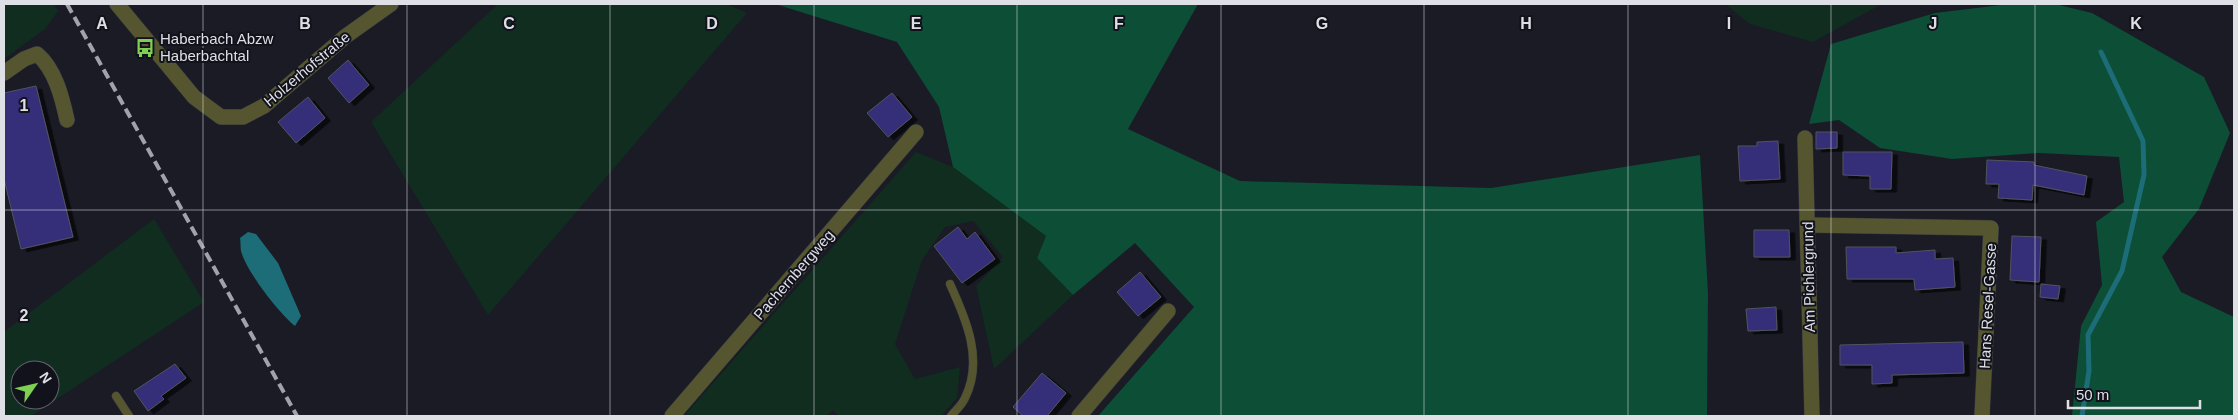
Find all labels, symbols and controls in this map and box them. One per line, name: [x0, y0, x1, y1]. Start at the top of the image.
text: A: [96, 15, 108, 32]
text: B: [299, 15, 311, 32]
text: C: [503, 15, 515, 32]
text: D: [706, 15, 718, 32]
text: E: [911, 15, 922, 32]
text: F: [1114, 15, 1124, 32]
text: G: [1316, 15, 1328, 32]
text: H: [1520, 15, 1532, 32]
text: I: [1727, 15, 1731, 32]
text: J: [1929, 15, 1937, 32]
text: K: [2130, 15, 2142, 32]
street label: Holzerhofstraße: [260, 28, 353, 109]
place label: Haberbach Abzw Haberbachtal: [160, 30, 274, 64]
bus stop icon: Haberbach Abzw Haberbachtal: [134, 37, 156, 59]
text: 1: [20, 97, 29, 114]
street label: Am Pichlergrund: [1799, 221, 1818, 333]
street label: Pachernbergweg: [750, 226, 837, 323]
street label: Hans Resel-Gasse: [1976, 243, 1999, 369]
text: 2: [20, 307, 29, 324]
north arrow: [10, 360, 60, 410]
text: N: [36, 369, 55, 386]
scale bar: [2068, 378, 2200, 410]
text: 50 m: [2076, 386, 2109, 403]

